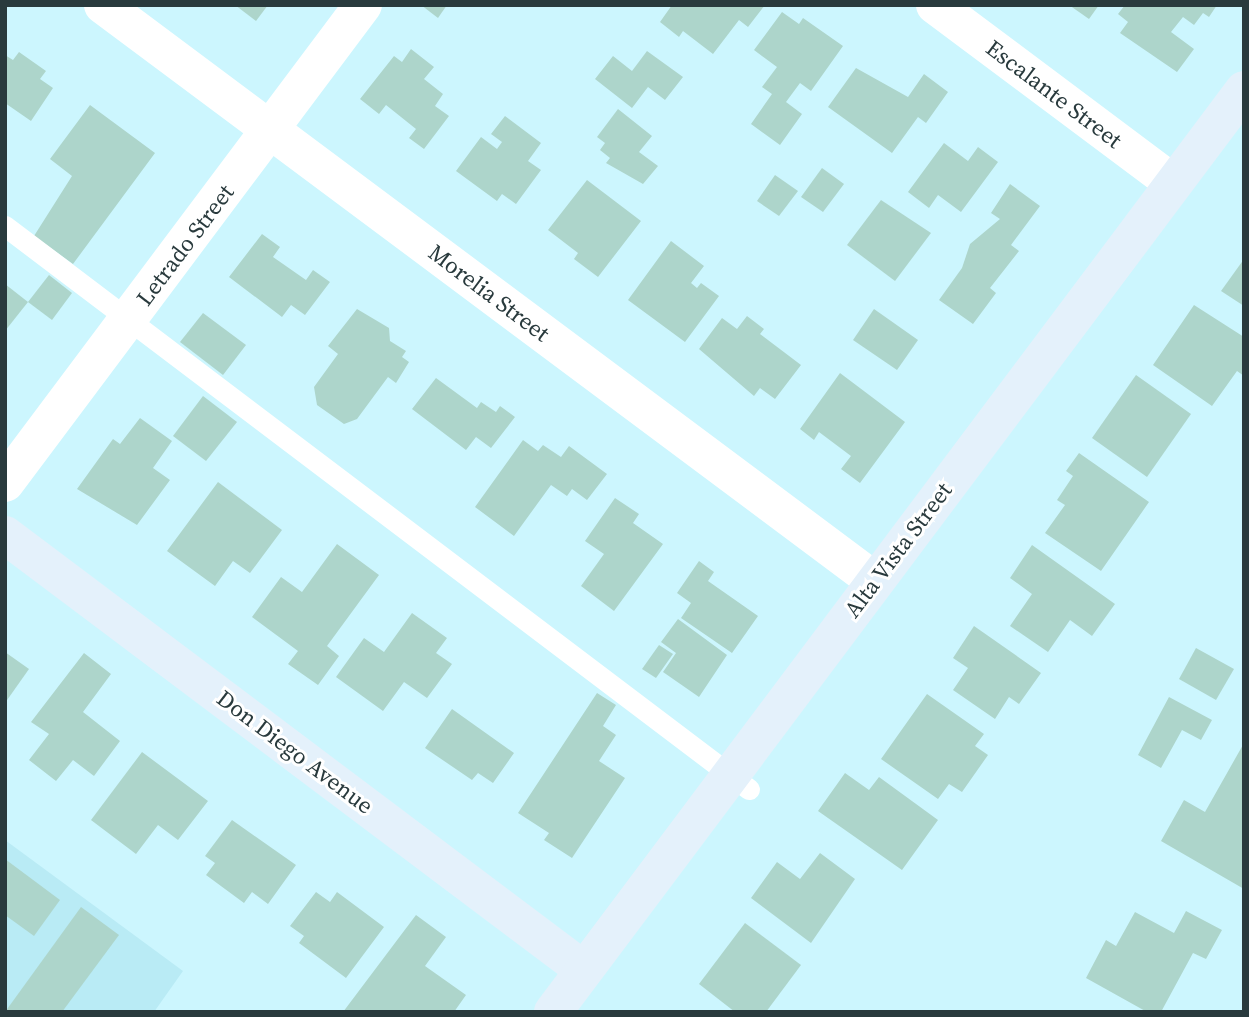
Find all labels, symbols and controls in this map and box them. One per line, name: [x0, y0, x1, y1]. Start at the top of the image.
street label: Escalante Street: [981, 34, 1127, 154]
street label: Letrado Street: [130, 179, 240, 311]
street label: Morelia Street: [423, 239, 555, 347]
street label: Alta Vista Street: [838, 477, 958, 623]
street label: Don Diego Avenue: [211, 684, 379, 820]

